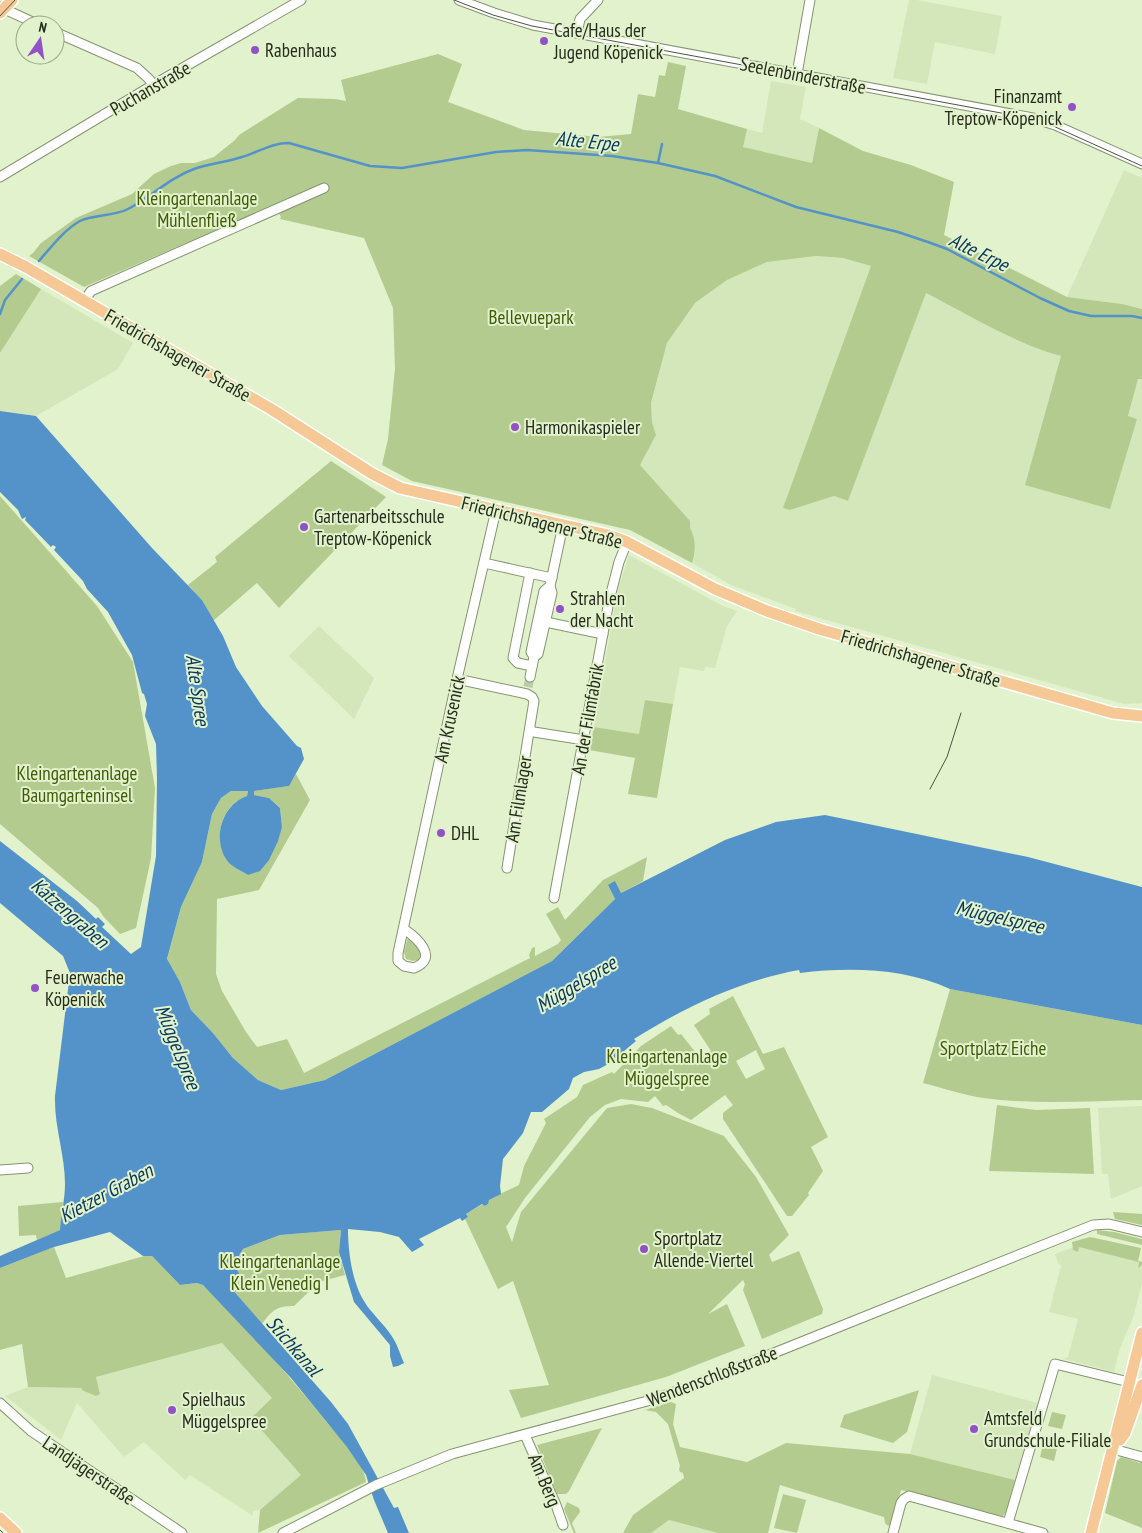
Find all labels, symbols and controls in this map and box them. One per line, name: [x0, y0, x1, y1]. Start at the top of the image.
north arrow: [15, 15, 65, 65]
text: N: [37, 18, 49, 37]
place label: Cafe/Haus der Jugend Köpenick: [553, 18, 664, 64]
marker: Cafe/Haus der Jugend Köpenick: [538, 35, 550, 47]
place label: Rabenhaus: [265, 38, 337, 62]
marker: Rabenhaus: [249, 44, 261, 56]
street label: Seelenbinderstraße: [738, 51, 868, 99]
street label: Puchanstraße: [105, 55, 195, 121]
place label: Finanzamt Treptow-Köpenick: [944, 84, 1063, 130]
marker: Finanzamt Treptow-Köpenick: [1066, 101, 1078, 113]
water label: Alte Erpe: [554, 125, 621, 157]
park label: Kleingartenanlage Mühlenfließ: [137, 186, 258, 232]
water label: Alte Erpe: [945, 227, 1015, 278]
street label: Friedrichshagener Straße: [101, 303, 256, 407]
park label: Bellevuepark: [488, 305, 574, 329]
place label: Harmonikaspieler: [525, 415, 641, 439]
marker: Harmonikaspieler: [509, 421, 521, 433]
street label: Friedrichshagener Straße: [459, 490, 625, 554]
place label: Gartenarbeitsschule Treptow-Köpenick: [314, 504, 445, 550]
marker: Gartenarbeitsschule Treptow-Köpenick: [298, 521, 310, 533]
place label: Strahlen der Nacht: [570, 586, 634, 632]
marker: Strahlen der Nacht: [554, 603, 566, 615]
street label: Friedrichshagener Straße: [838, 624, 1004, 692]
water label: Alte Spree: [180, 653, 216, 729]
street label: An der Filmfabrik: [565, 661, 609, 777]
street label: Am Krusenick: [428, 673, 470, 765]
street label: Am Filmlager: [499, 753, 537, 844]
park label: Kleingartenanlage Baumgarteninsel: [17, 761, 138, 807]
place label: DHL: [451, 821, 479, 845]
marker: DHL: [435, 827, 447, 839]
water label: Katzengraben: [26, 872, 115, 955]
water label: Müggelspree: [954, 894, 1048, 940]
water label: Müggelspree: [531, 949, 622, 1018]
place label: Feuerwache Köpenick: [45, 965, 124, 1011]
marker: Feuerwache Köpenick: [29, 982, 41, 994]
water label: Müggelspree: [149, 1001, 207, 1095]
park label: Sportplatz Eiche: [940, 1036, 1046, 1060]
park label: Kleingartenanlage Müggelspree: [607, 1044, 728, 1090]
water label: Kietzer Graben: [55, 1157, 158, 1228]
place label: Sportplatz Allende-Viertel: [654, 1226, 754, 1272]
marker: Sportplatz Allende-Viertel: [638, 1243, 650, 1255]
park label: Kleingartenanlage Klein Venedig I: [220, 1249, 341, 1295]
water label: Stichkanal: [261, 1310, 329, 1383]
street label: Wendenschloßstraße: [643, 1340, 781, 1412]
place label: Spielhaus Müggelspree: [182, 1387, 267, 1433]
marker: Spielhaus Müggelspree: [166, 1404, 178, 1416]
place label: Amtsfeld Grundschule-Filiale: [984, 1406, 1112, 1452]
marker: Amtsfeld Grundschule-Filiale: [968, 1423, 980, 1435]
street label: Landjägerstraße: [38, 1430, 140, 1510]
street label: Am Berg: [523, 1450, 567, 1510]

